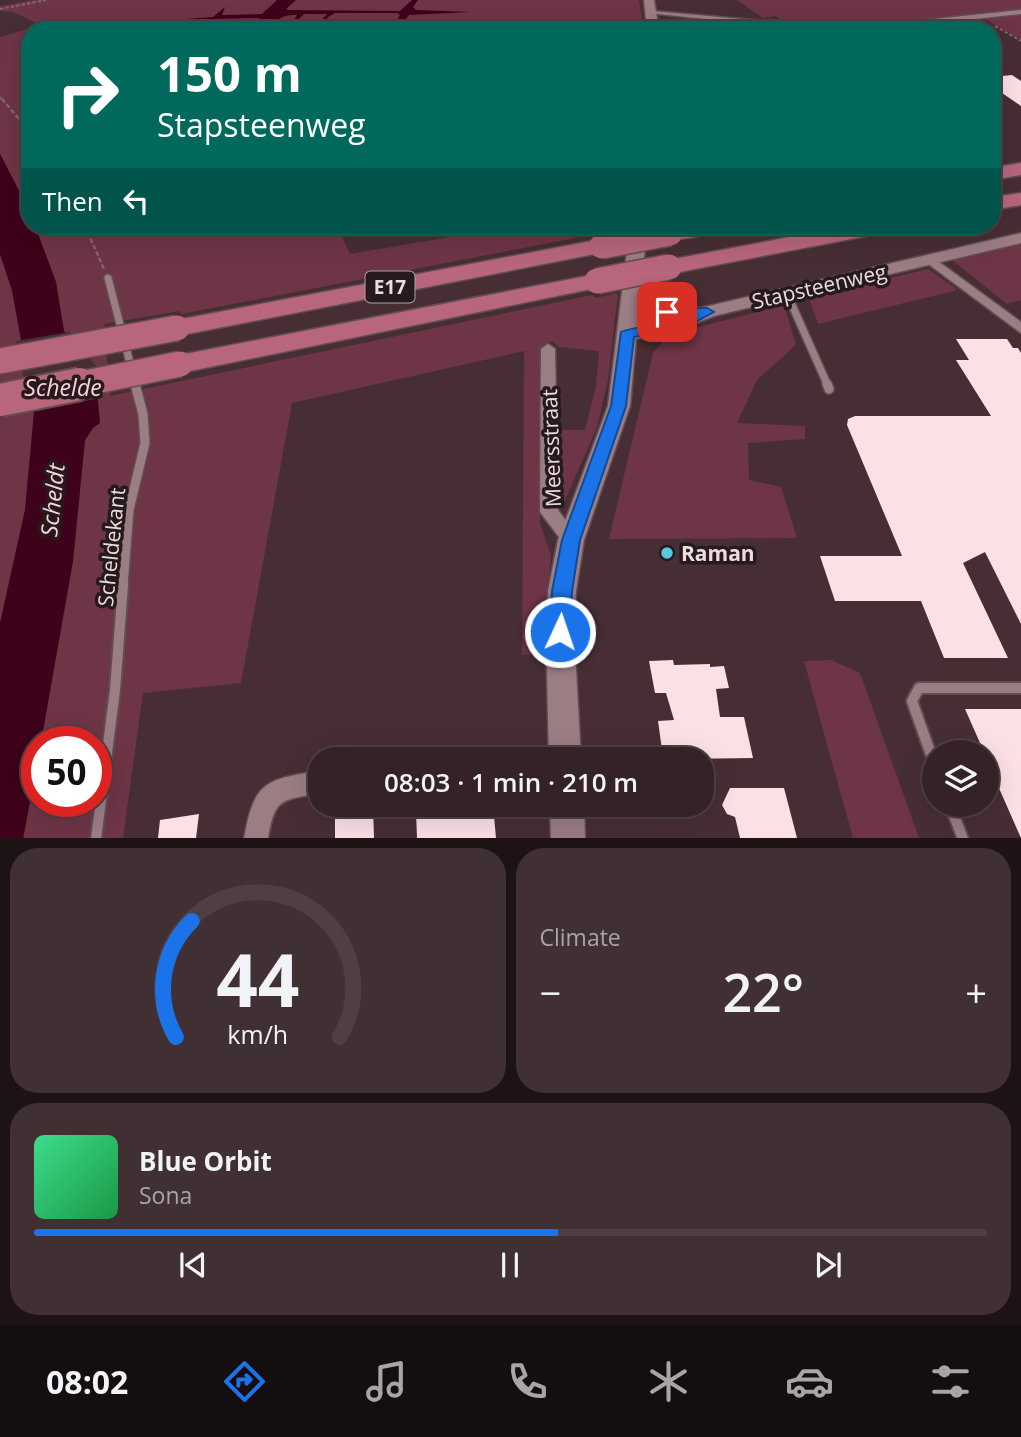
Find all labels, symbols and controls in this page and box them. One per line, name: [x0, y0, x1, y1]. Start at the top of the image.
text: 150 m: [157, 40, 302, 106]
icon: right: [42, 49, 133, 140]
text: Stapsteenweg: [157, 103, 366, 146]
icon: left: [117, 182, 155, 220]
text: Then: [42, 183, 103, 219]
street label: Stapsteenweg: [749, 257, 889, 315]
road number: E17: [366, 272, 414, 302]
pin: [637, 282, 697, 342]
icon: arrive: [648, 293, 686, 331]
water label: Schelde: [24, 371, 102, 403]
street label: Meersstraat: [535, 389, 567, 507]
water label: Scheldt: [32, 460, 72, 538]
street label: Scheldekant: [91, 486, 131, 608]
place label: Raman: [681, 539, 755, 567]
marker: Raman: [659, 545, 675, 561]
position arrow: [523, 595, 597, 669]
speed limit sign: 50: [21, 726, 112, 817]
map controls: [922, 740, 999, 817]
button: layers: [922, 740, 999, 817]
text: 08:03 · 1 min · 210 m: [384, 764, 638, 800]
text: Climate: [540, 921, 621, 953]
text: 44: [216, 929, 299, 1028]
text: 22°: [722, 956, 804, 1027]
text: −: [540, 966, 561, 1018]
text: +: [965, 966, 987, 1018]
text: km/h: [227, 1016, 288, 1050]
text: Blue Orbit: [139, 1143, 272, 1179]
text: Sona: [139, 1179, 192, 1211]
icon: previous: [174, 1246, 212, 1284]
icon: pause: [491, 1246, 529, 1284]
icon: next: [809, 1246, 847, 1284]
icon: directions: [220, 1357, 269, 1406]
icon: music: [362, 1357, 411, 1406]
icon: phone: [503, 1357, 552, 1406]
icon: climate: [644, 1357, 693, 1406]
icon: car: [785, 1357, 834, 1406]
icon: filters: [926, 1357, 975, 1406]
text: 08:02: [46, 1360, 128, 1403]

